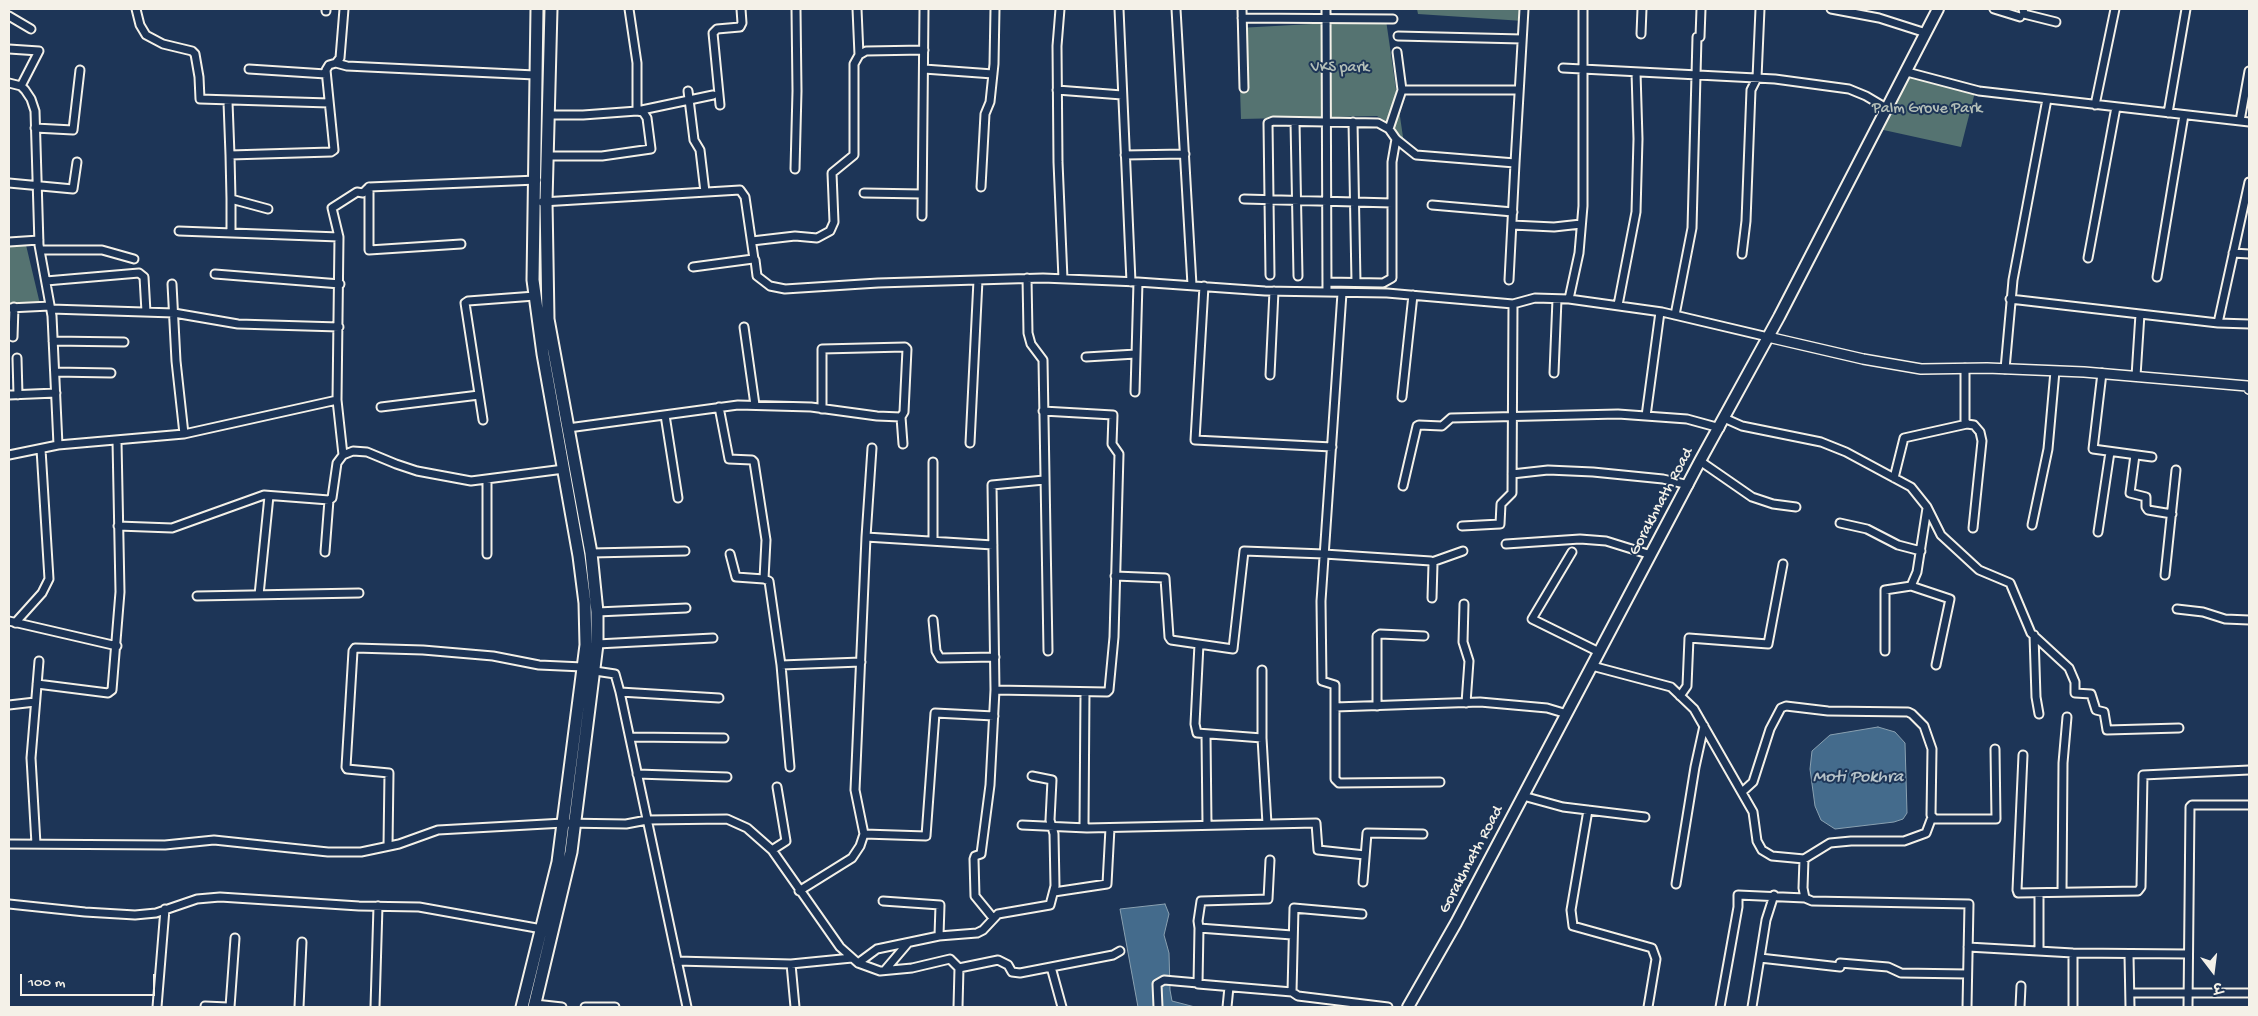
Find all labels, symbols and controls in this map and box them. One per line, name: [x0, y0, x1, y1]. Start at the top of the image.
park label: VKS park: [1311, 59, 1369, 79]
park label: Palm Grove Park: [1872, 100, 1982, 120]
street label: Gorakhnath Road: [1626, 445, 1698, 559]
water label: Moti Pokhra: [1813, 767, 1903, 789]
street label: Gorakhnath Road: [1436, 803, 1508, 917]
north arrow: [2188, 946, 2238, 996]
scale bar: [22, 964, 158, 996]
text: 100 m: [28, 974, 65, 992]
text: उ: [2210, 977, 2224, 995]

